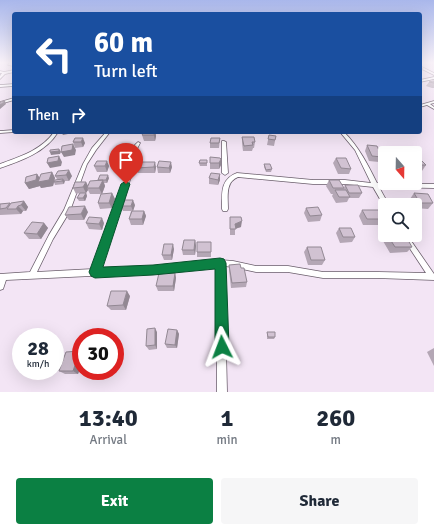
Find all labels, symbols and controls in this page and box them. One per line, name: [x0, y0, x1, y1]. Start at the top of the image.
text: 60 m: [94, 26, 153, 60]
icon: left: [28, 28, 80, 80]
text: Turn left: [94, 60, 157, 82]
icon: right: [67, 104, 89, 126]
text: Then: [28, 106, 59, 124]
pin: [109, 143, 143, 184]
north arrow: [378, 146, 422, 190]
map controls: [378, 146, 422, 242]
icon: arrive: [115, 149, 137, 171]
button: search: [378, 198, 422, 242]
position arrow: [201, 326, 243, 368]
speed limit sign: 30: [72, 328, 124, 380]
text: 28: [27, 336, 49, 361]
text: km/h: [27, 358, 49, 370]
text: 13:40: [79, 403, 138, 433]
text: 1: [221, 403, 233, 433]
text: 260: [316, 403, 355, 433]
text: Arrival: [90, 432, 127, 448]
text: min: [217, 432, 238, 448]
text: m: [331, 432, 341, 448]
button: Exit: [16, 478, 213, 524]
button: Share: [221, 478, 418, 524]

